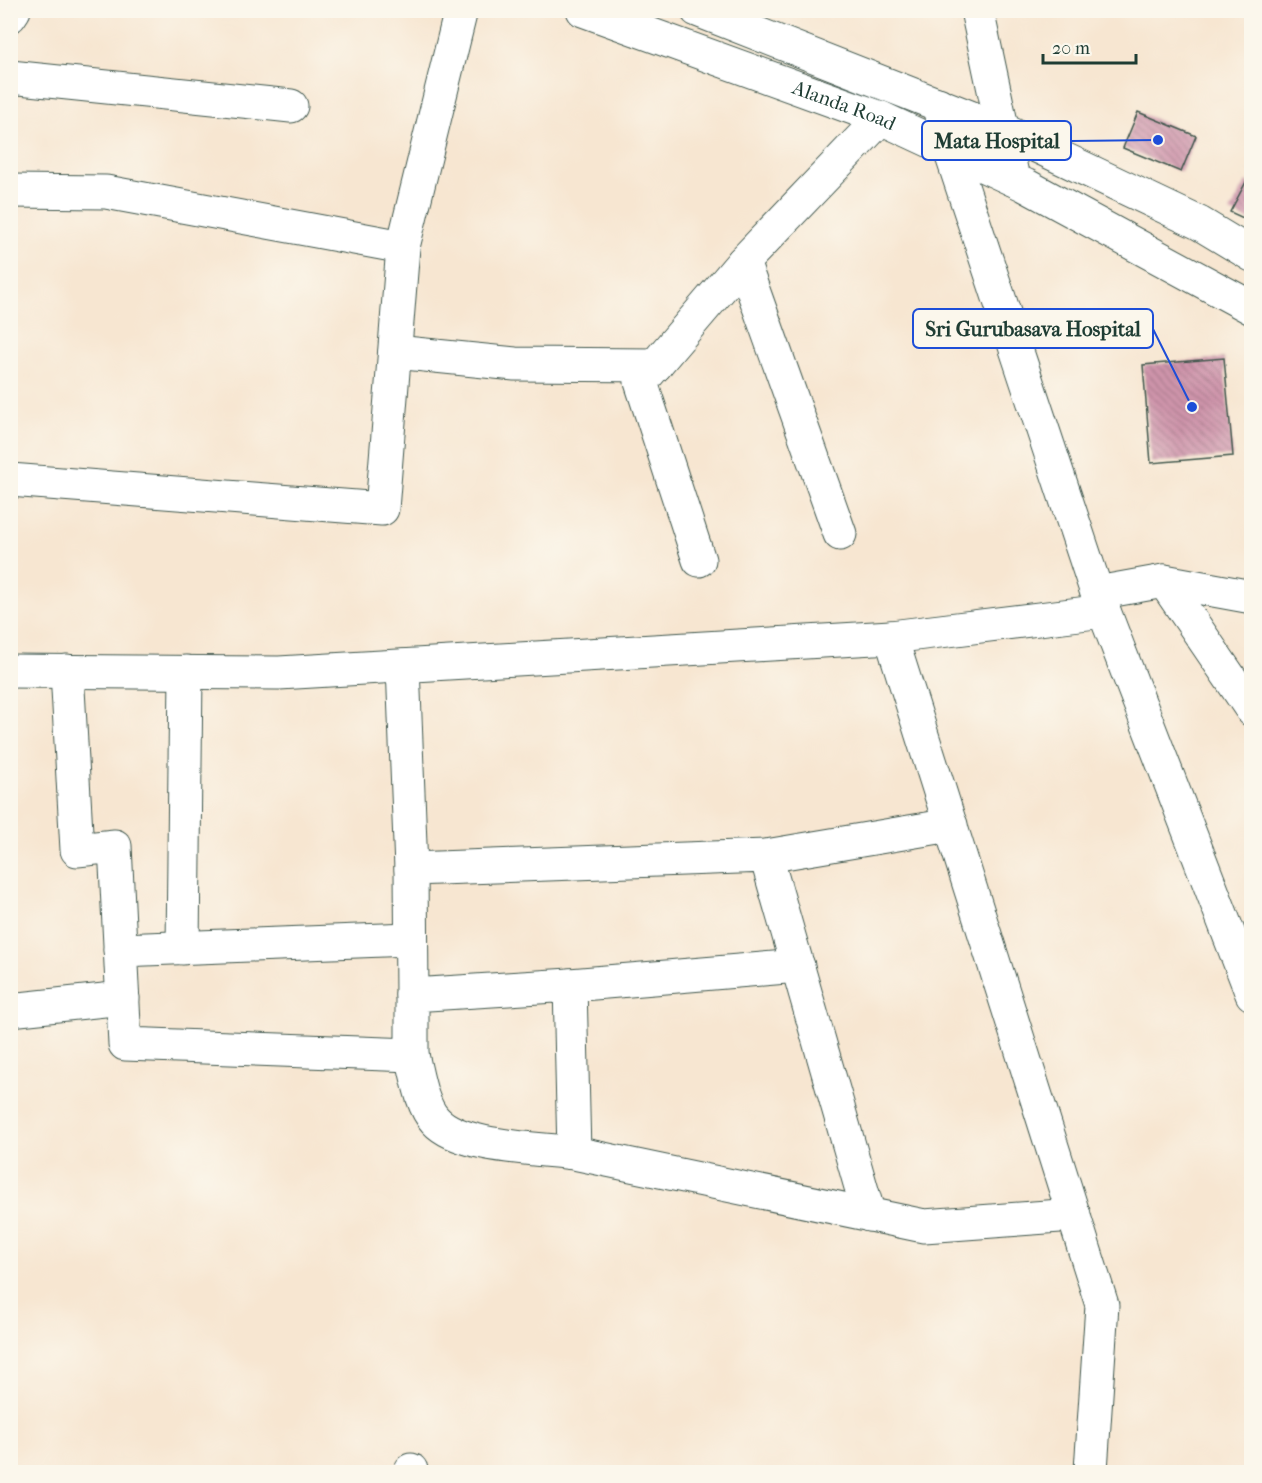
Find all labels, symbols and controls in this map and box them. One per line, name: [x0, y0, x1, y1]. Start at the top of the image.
scale bar: [1043, 27, 1136, 65]
text: 20 m: [1052, 38, 1090, 59]
street label: Alanda Road: [788, 76, 900, 136]
callout: Mata Hospital: [922, 121, 1071, 160]
text: Mata Hospital: [933, 129, 1060, 153]
callout: Sri Gurubasava Hospital: [913, 309, 1153, 348]
text: Sri Gurubasava Hospital: [925, 317, 1141, 341]

